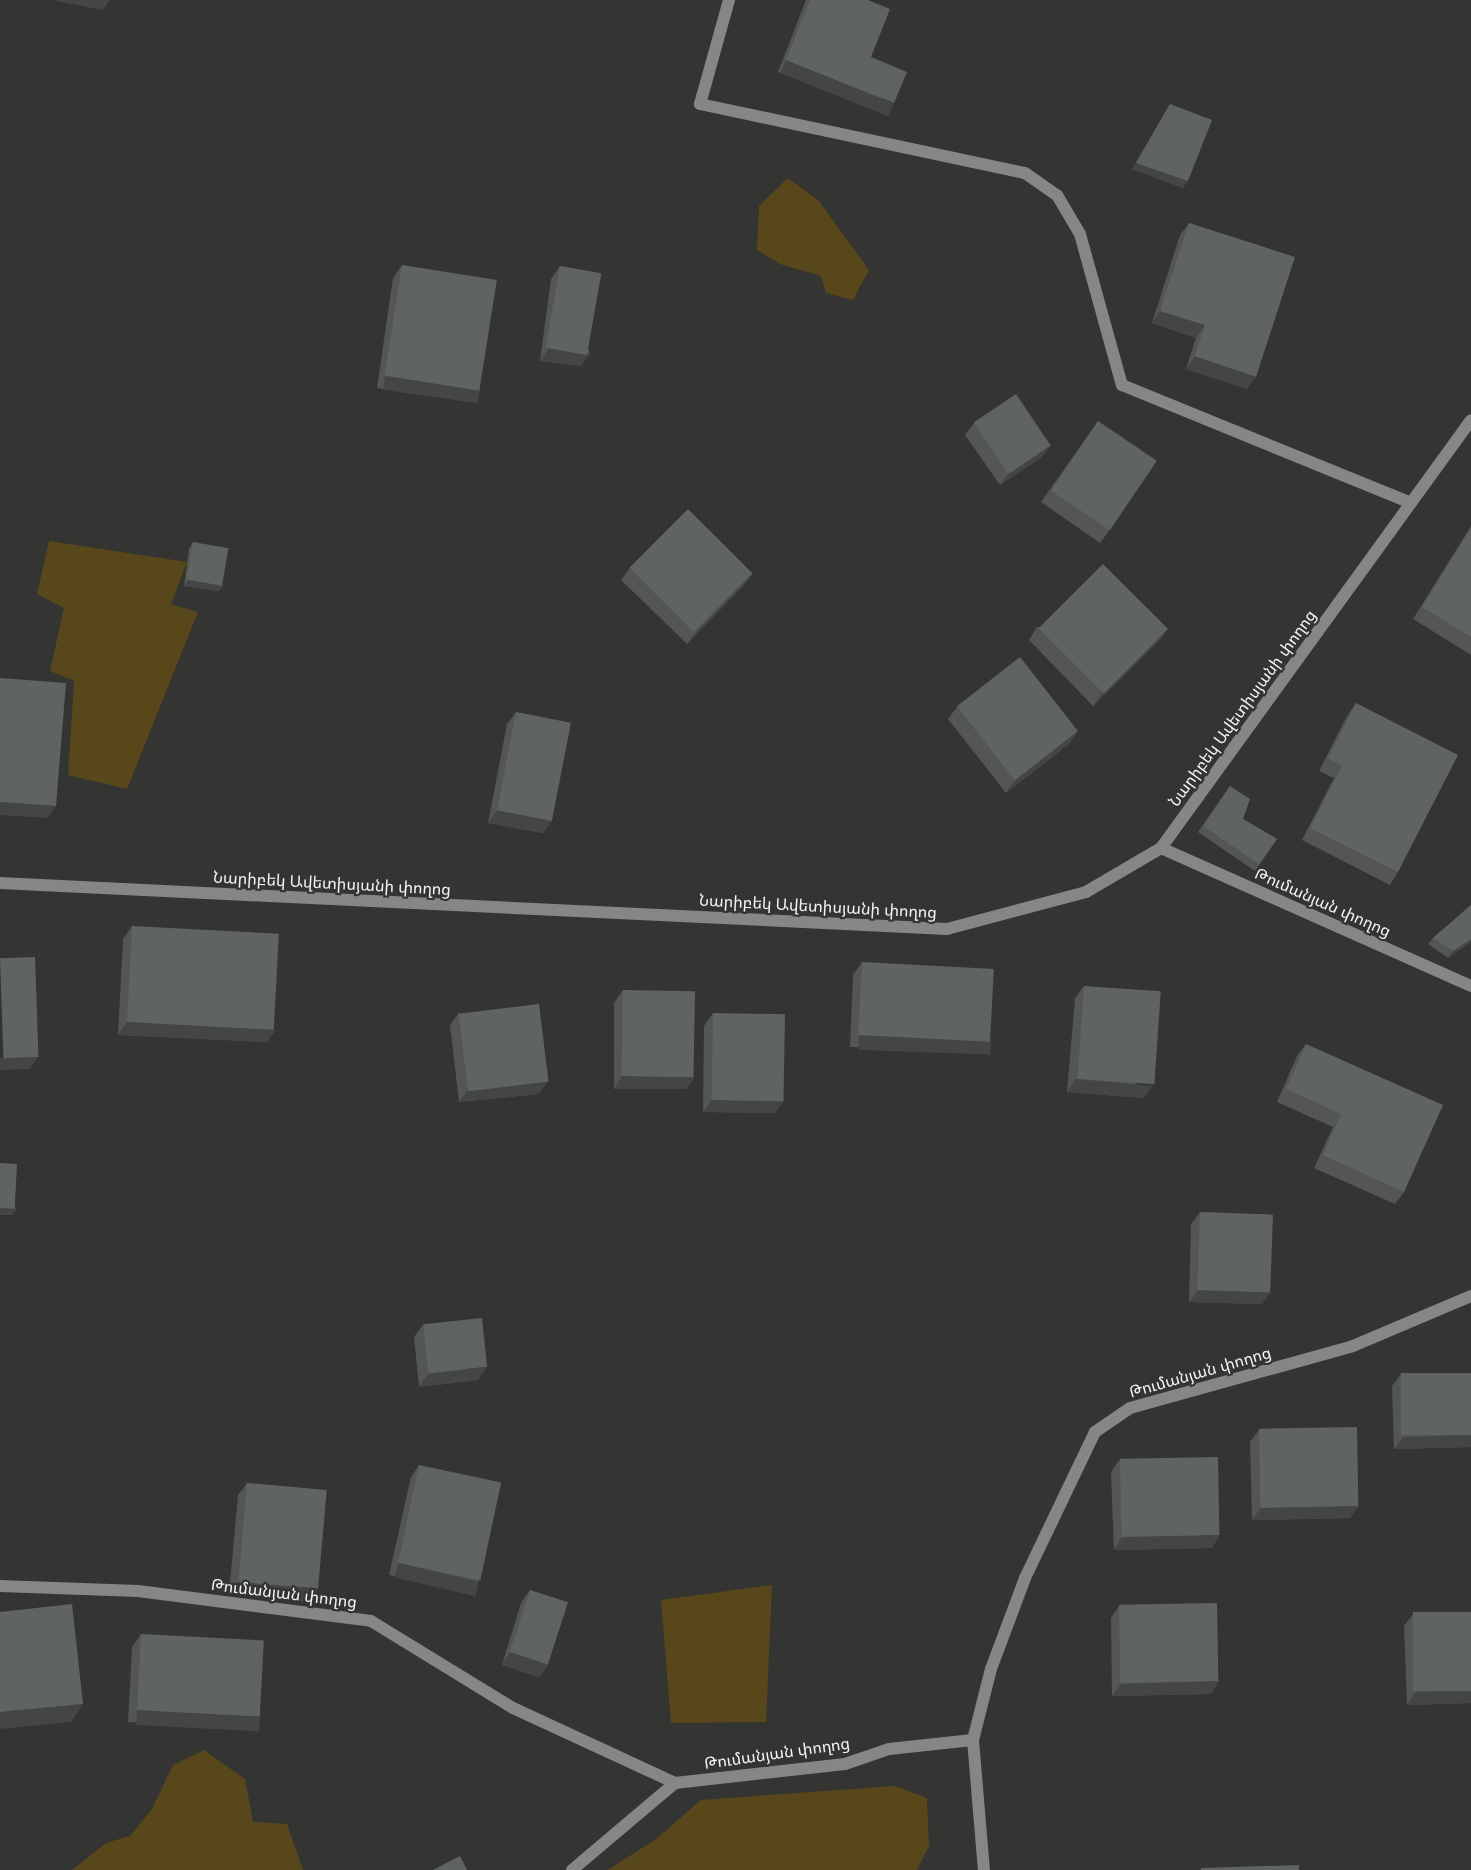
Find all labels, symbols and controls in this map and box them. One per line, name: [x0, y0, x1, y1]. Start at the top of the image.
street label: Նարիբեկ Ավետիսյանի փողոց: [1164, 606, 1320, 810]
street label: Թումանյան փողոց: [1252, 863, 1394, 941]
street label: Նարիբեկ Ավետիսյանի փողոց: [213, 867, 451, 899]
street label: Նարիբեկ Ավետիսյանի փողոց: [699, 890, 937, 922]
street label: Թումանյան փողոց: [1127, 1343, 1273, 1401]
street label: Թումանյան փողոց: [210, 1575, 358, 1611]
street label: Թումանյան փողոց: [703, 1733, 851, 1773]

